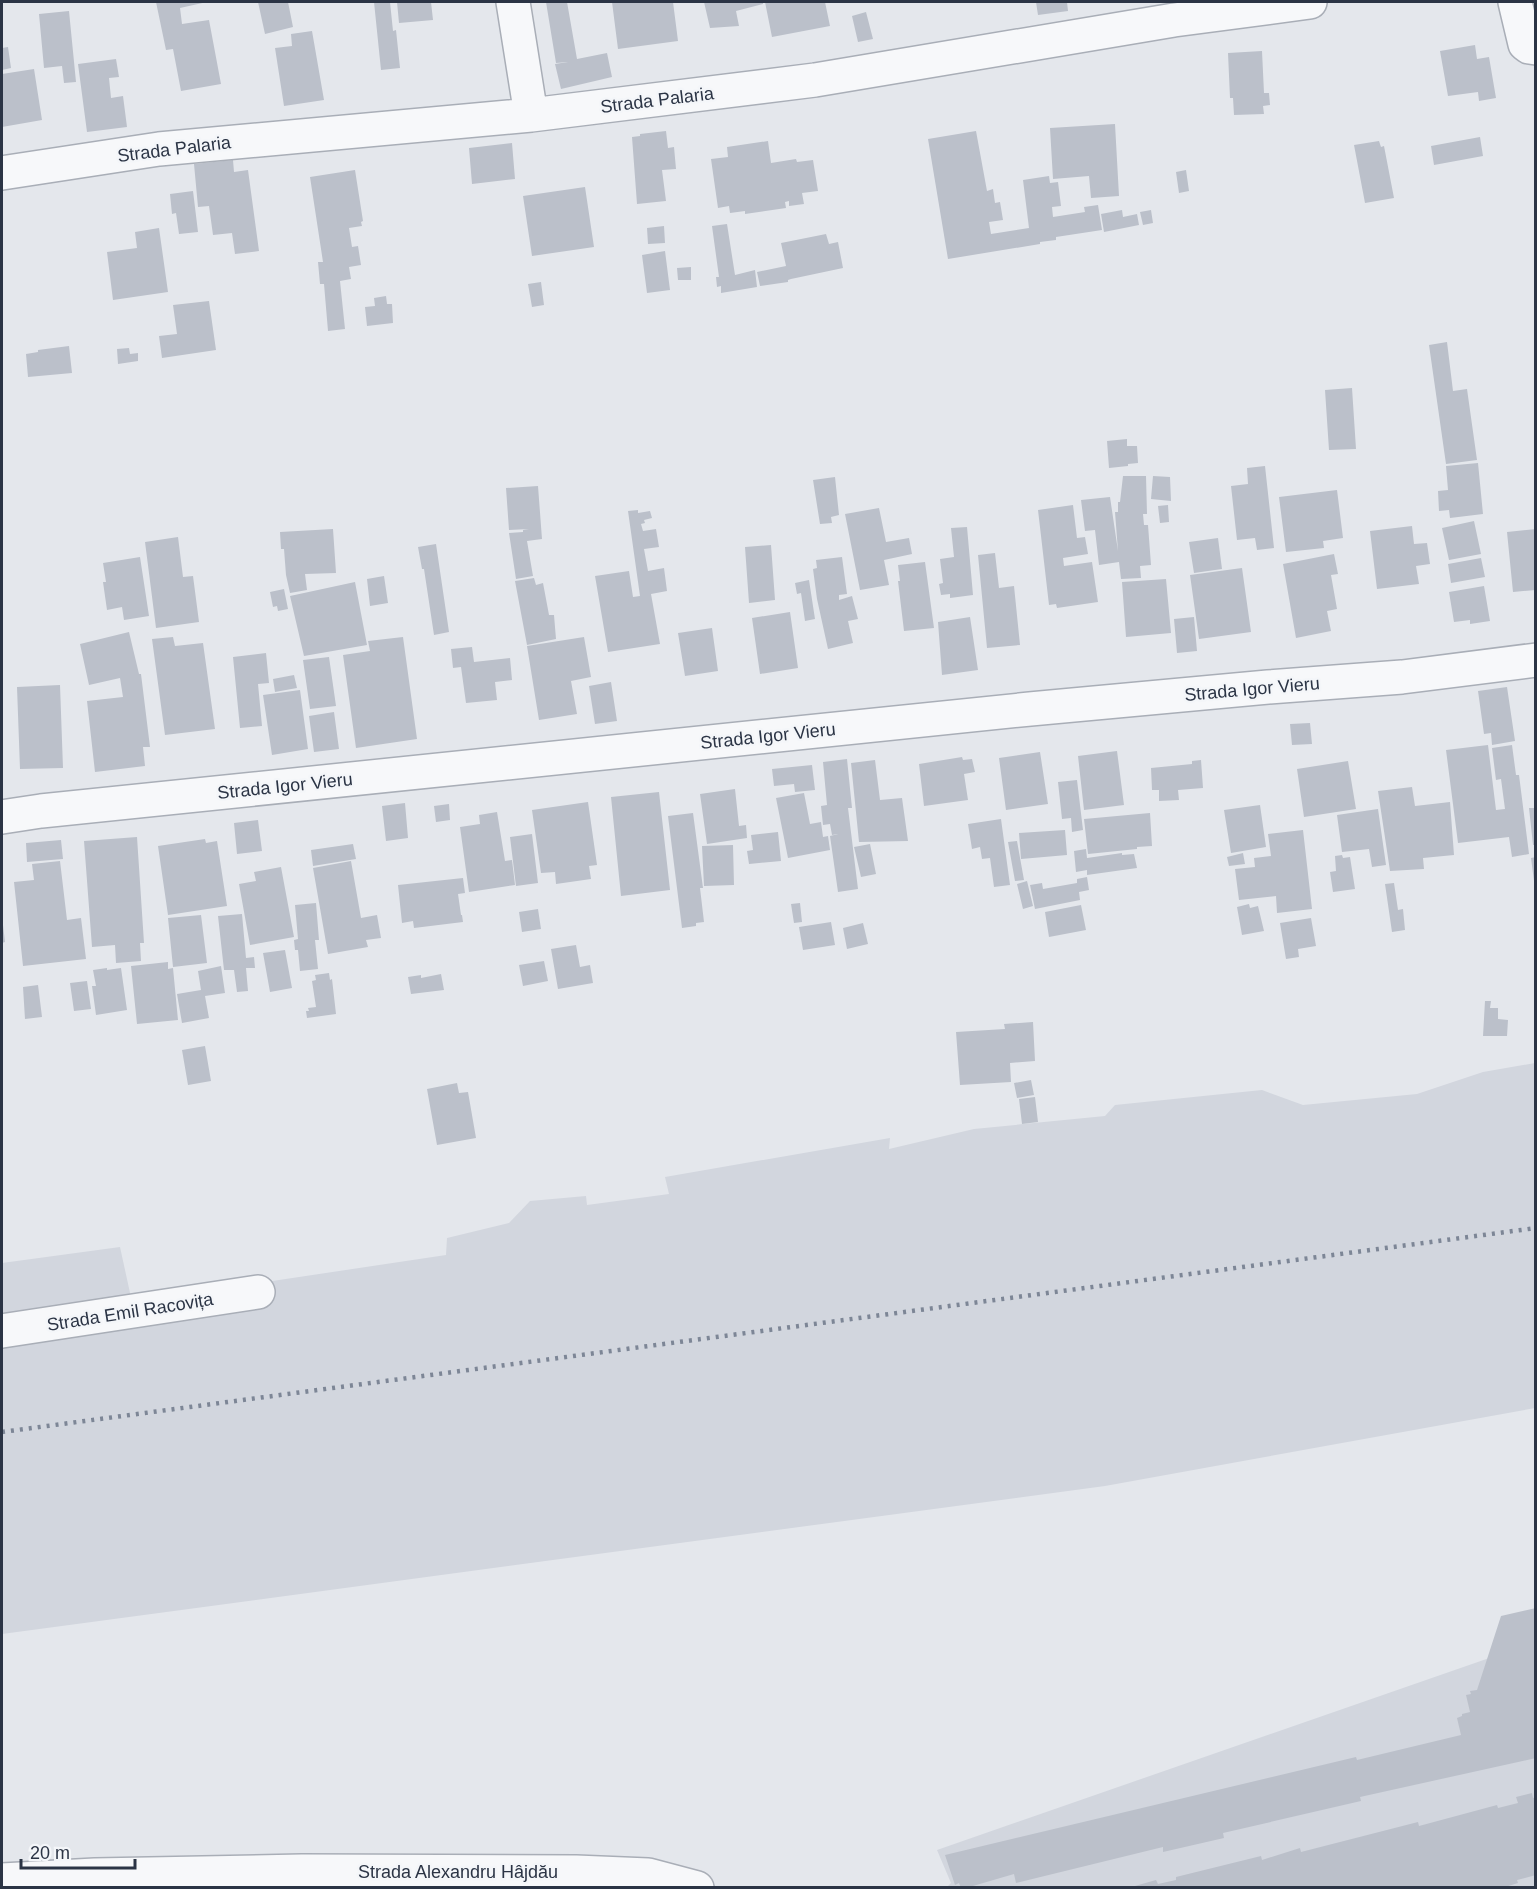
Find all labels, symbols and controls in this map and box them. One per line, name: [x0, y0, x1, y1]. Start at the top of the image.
street label: Strada Palaria: [599, 83, 716, 117]
street label: Strada Palaria: [116, 132, 233, 166]
street label: Strada Igor Vieru: [1184, 673, 1320, 705]
street label: Strada Igor Vieru: [699, 719, 837, 753]
street label: Strada Igor Vieru: [216, 769, 354, 803]
street label: Strada Emil Racovița: [45, 1289, 216, 1335]
scale bar: [21, 1832, 135, 1870]
text: 20 m: [30, 1843, 70, 1863]
street label: Strada Alexandru Hâjdău: [358, 1862, 558, 1882]

